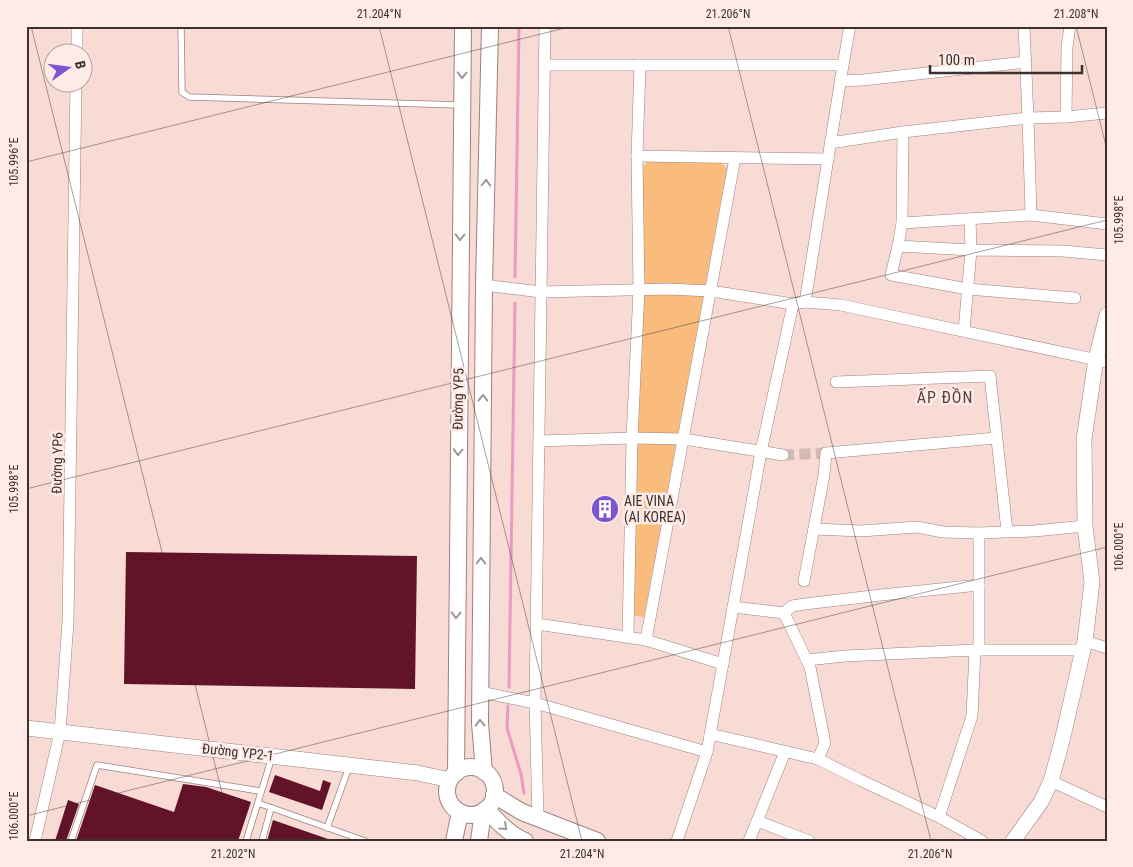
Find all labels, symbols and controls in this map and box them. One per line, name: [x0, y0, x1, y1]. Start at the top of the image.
text: 21.204°N: [357, 7, 401, 21]
text: 21.206°N: [706, 7, 750, 21]
text: 21.208°N: [1054, 7, 1098, 21]
north arrow: [42, 42, 92, 92]
scale bar: [930, 42, 1083, 74]
text: 100 m: [938, 51, 975, 69]
text: B: [72, 59, 89, 71]
one-way arrow: [457, 71, 468, 79]
text: 105.996°E: [7, 137, 21, 187]
one-way arrow: [481, 179, 491, 187]
text: 105.998°E: [1112, 195, 1126, 245]
one-way arrow: [455, 234, 465, 242]
street label: Đường YP5: [449, 368, 467, 430]
district label: ẤP ĐỒN: [917, 386, 973, 407]
one-way arrow: [478, 394, 488, 402]
street label: Đường YP6: [48, 432, 66, 494]
one-way arrow: [453, 449, 463, 457]
text: 105.998°E: [7, 464, 21, 514]
place label: AIE VINA (AI KOREA): [624, 493, 686, 526]
building icon: AIE VINA (AI KOREA): [590, 494, 620, 524]
text: 106.000°E: [1112, 522, 1126, 572]
one-way arrow: [476, 556, 486, 564]
one-way arrow: [451, 612, 461, 619]
one-way arrow: [475, 719, 485, 726]
street label: Đường YP2-1: [201, 740, 275, 764]
text: 106.000°E: [7, 791, 21, 841]
one-way arrow: [499, 821, 508, 830]
text: 21.202°N: [211, 847, 255, 861]
text: 21.204°N: [560, 847, 604, 861]
text: 21.206°N: [908, 847, 952, 861]

